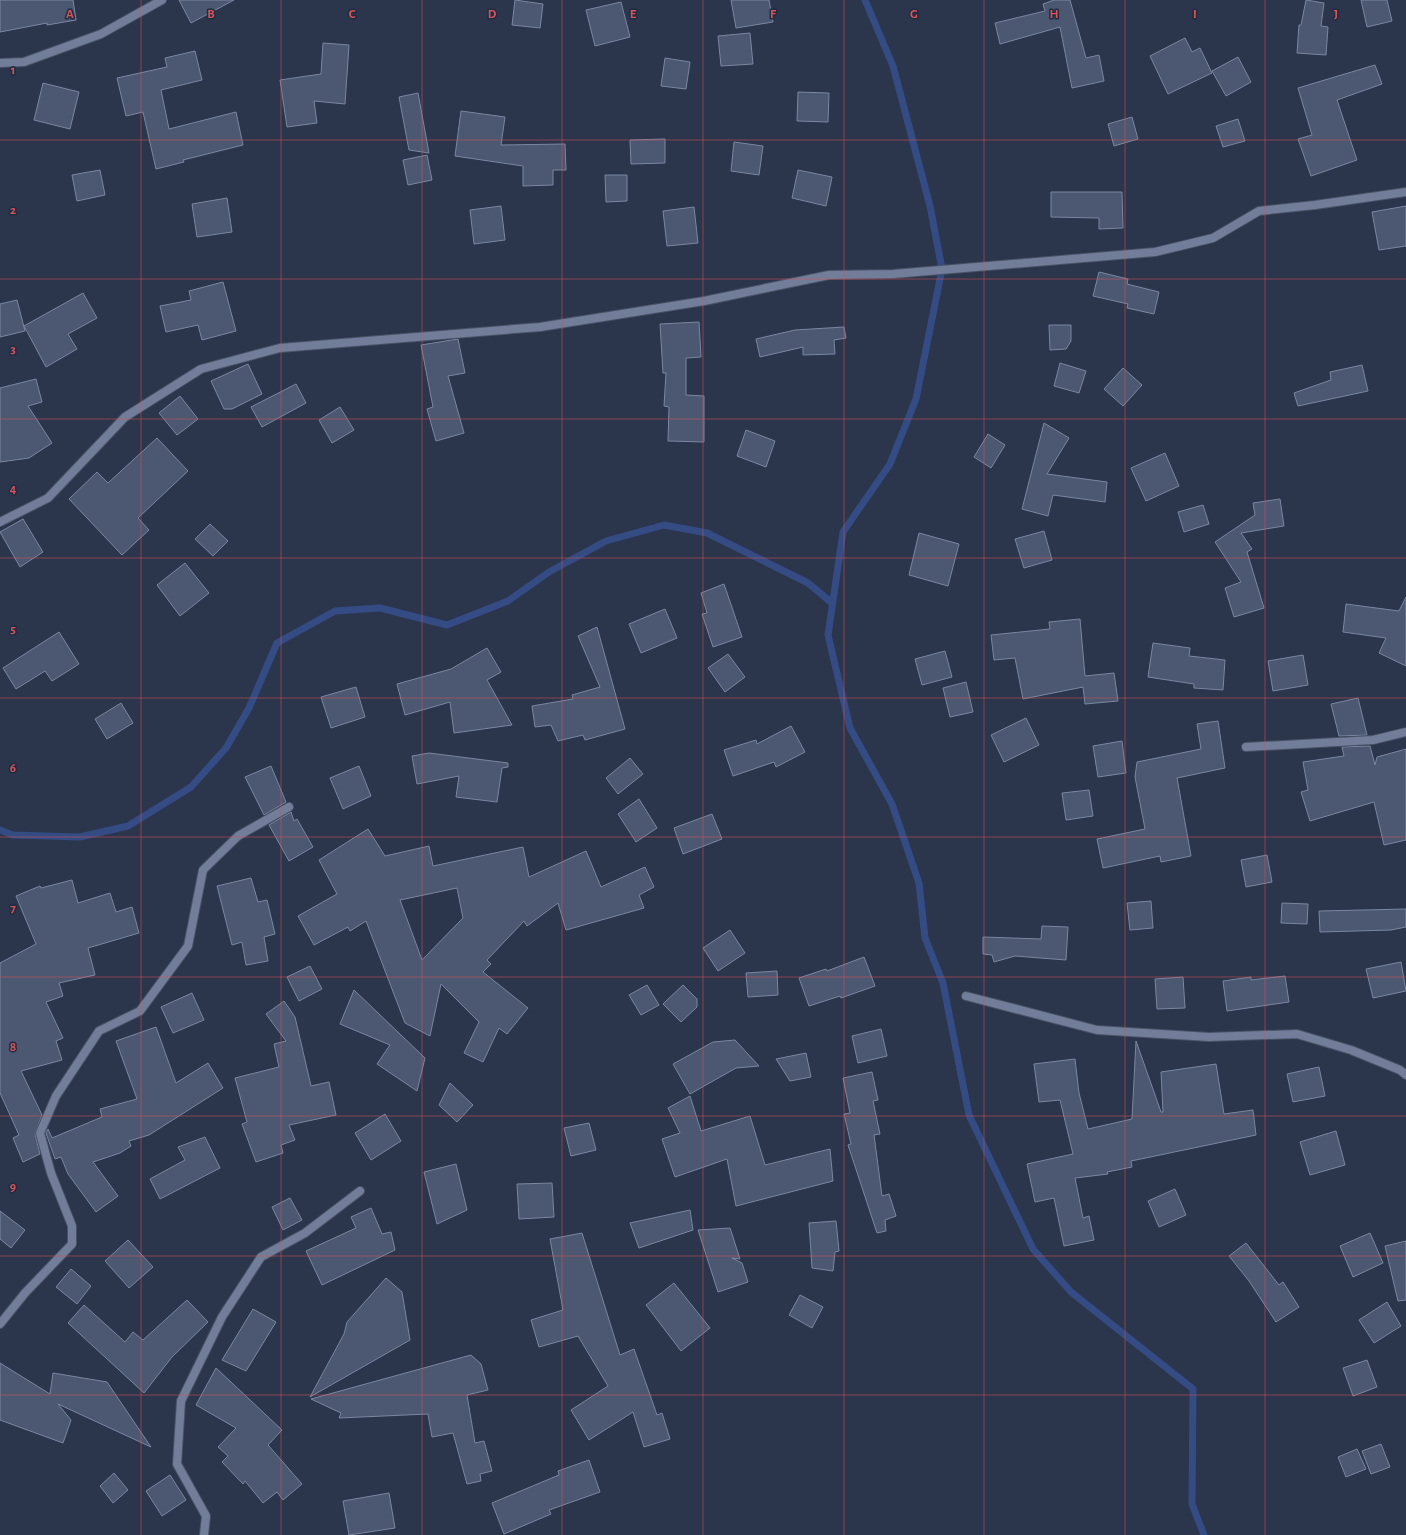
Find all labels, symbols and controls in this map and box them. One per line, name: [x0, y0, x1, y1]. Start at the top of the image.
text: A: [66, 8, 74, 21]
text: B: [207, 8, 215, 21]
text: C: [349, 8, 356, 21]
text: D: [488, 8, 497, 21]
text: E: [630, 8, 637, 21]
text: F: [770, 8, 777, 21]
text: G: [910, 8, 918, 21]
text: H: [1049, 8, 1059, 21]
text: I: [1193, 8, 1197, 21]
text: J: [1334, 8, 1338, 21]
text: 1: [11, 64, 15, 77]
text: 2: [10, 204, 16, 217]
text: 3: [10, 343, 16, 356]
text: 4: [10, 483, 17, 496]
text: 5: [10, 623, 16, 636]
text: 6: [10, 762, 16, 775]
text: 7: [10, 902, 16, 915]
text: 8: [10, 1041, 16, 1054]
text: 9: [10, 1181, 16, 1194]

